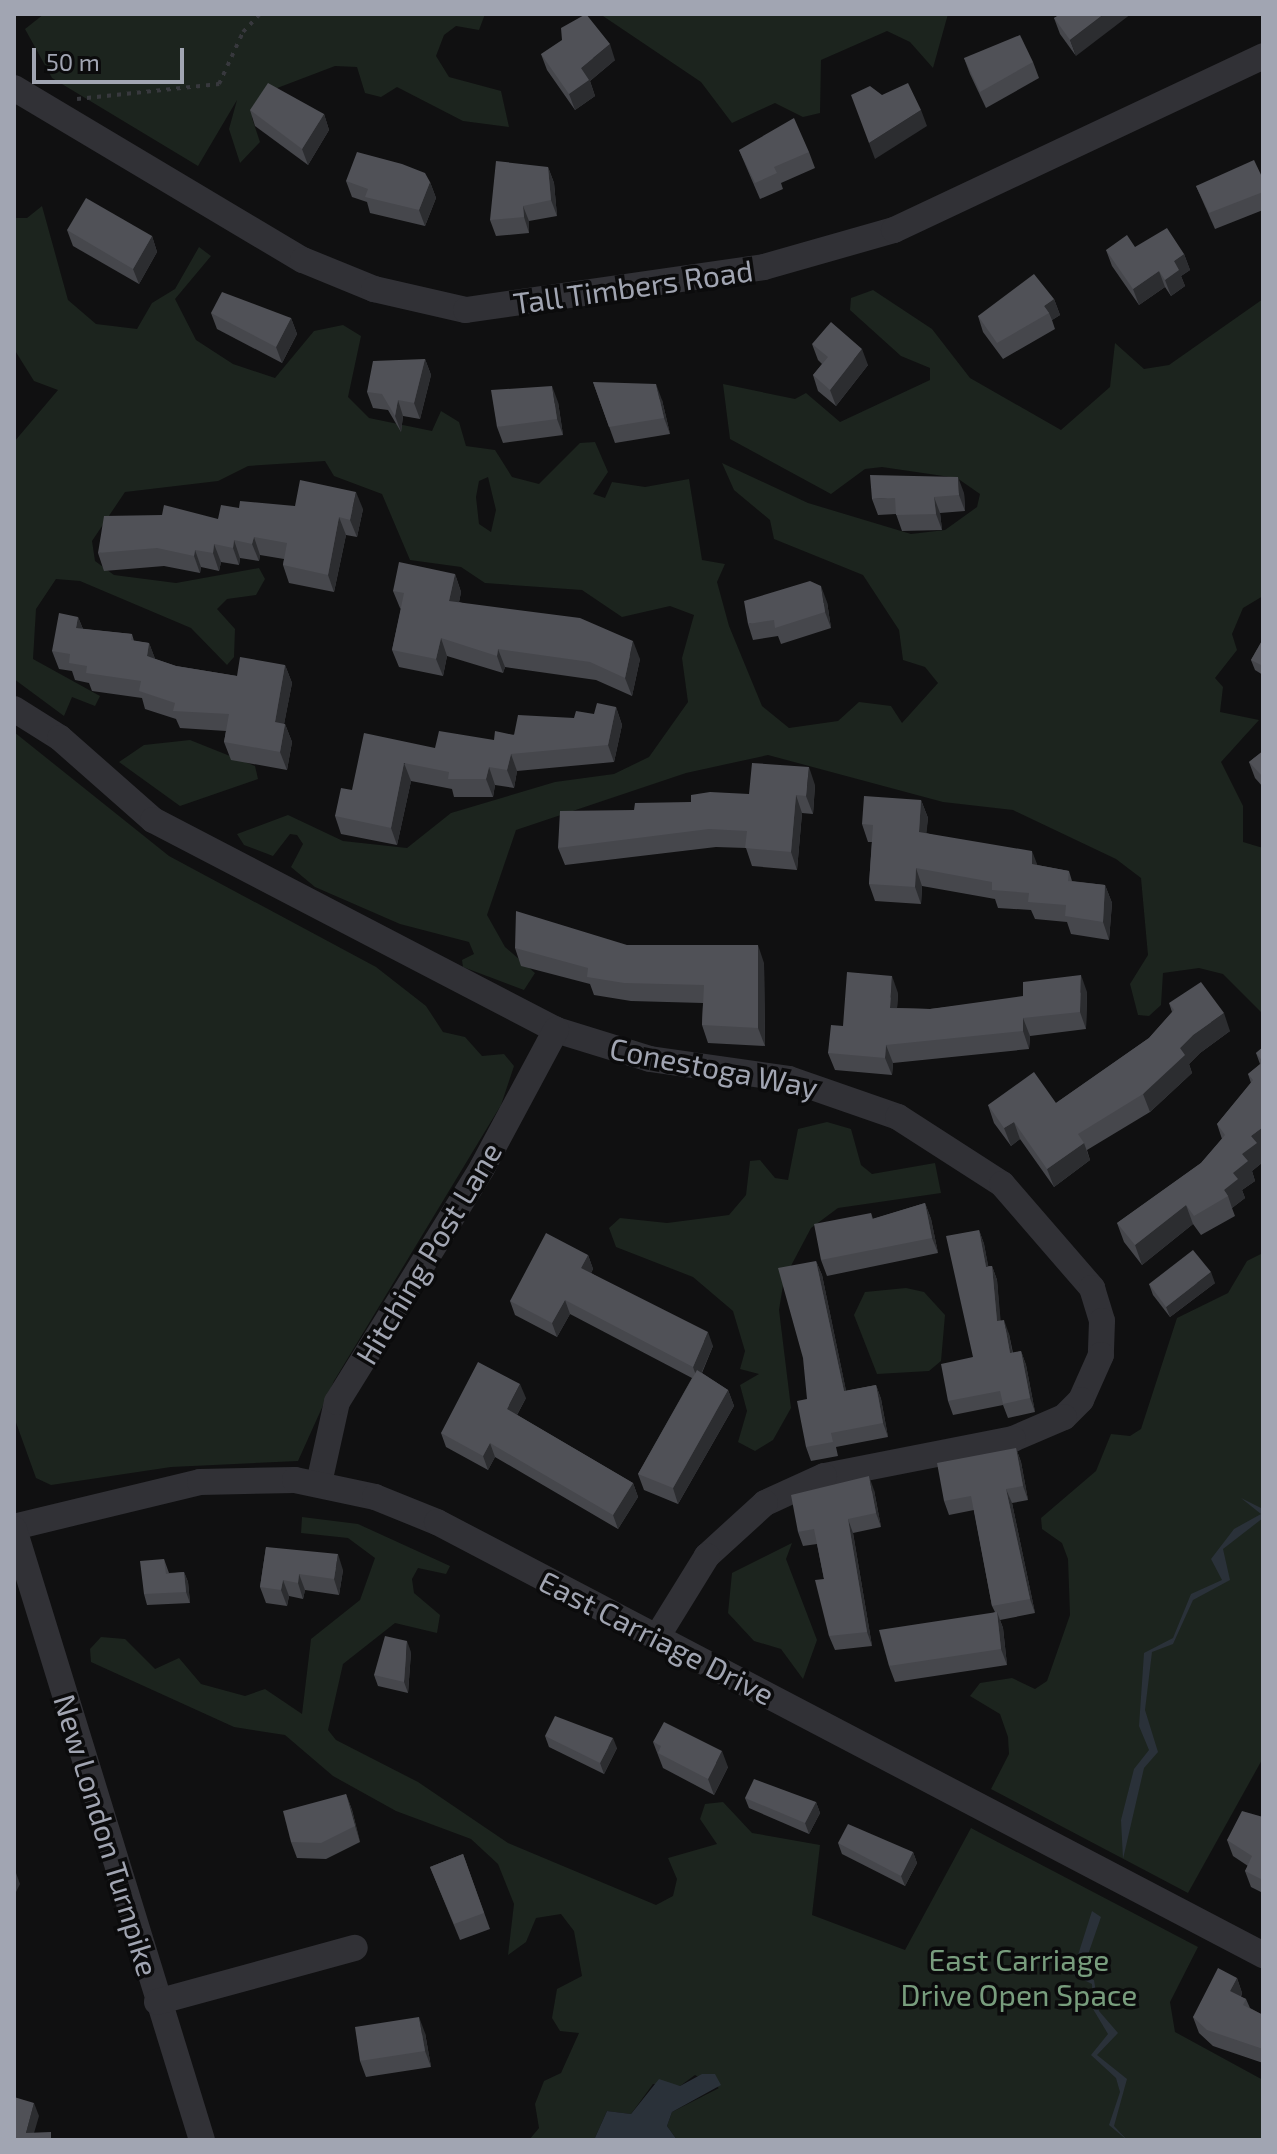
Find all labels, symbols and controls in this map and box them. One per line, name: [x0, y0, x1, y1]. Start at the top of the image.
scale bar: [36, 32, 188, 82]
text: 50 m: [46, 47, 100, 76]
street label: Tall Timbers Road: [510, 251, 756, 321]
street label: Conestoga Way: [607, 1029, 821, 1105]
street label: Hitching Post Lane: [348, 1135, 508, 1371]
street label: East Carriage Drive: [534, 1562, 780, 1712]
street label: New London Turnpike: [47, 1689, 167, 1981]
park label: East Carriage Drive Open Space: [901, 1941, 1137, 2012]

